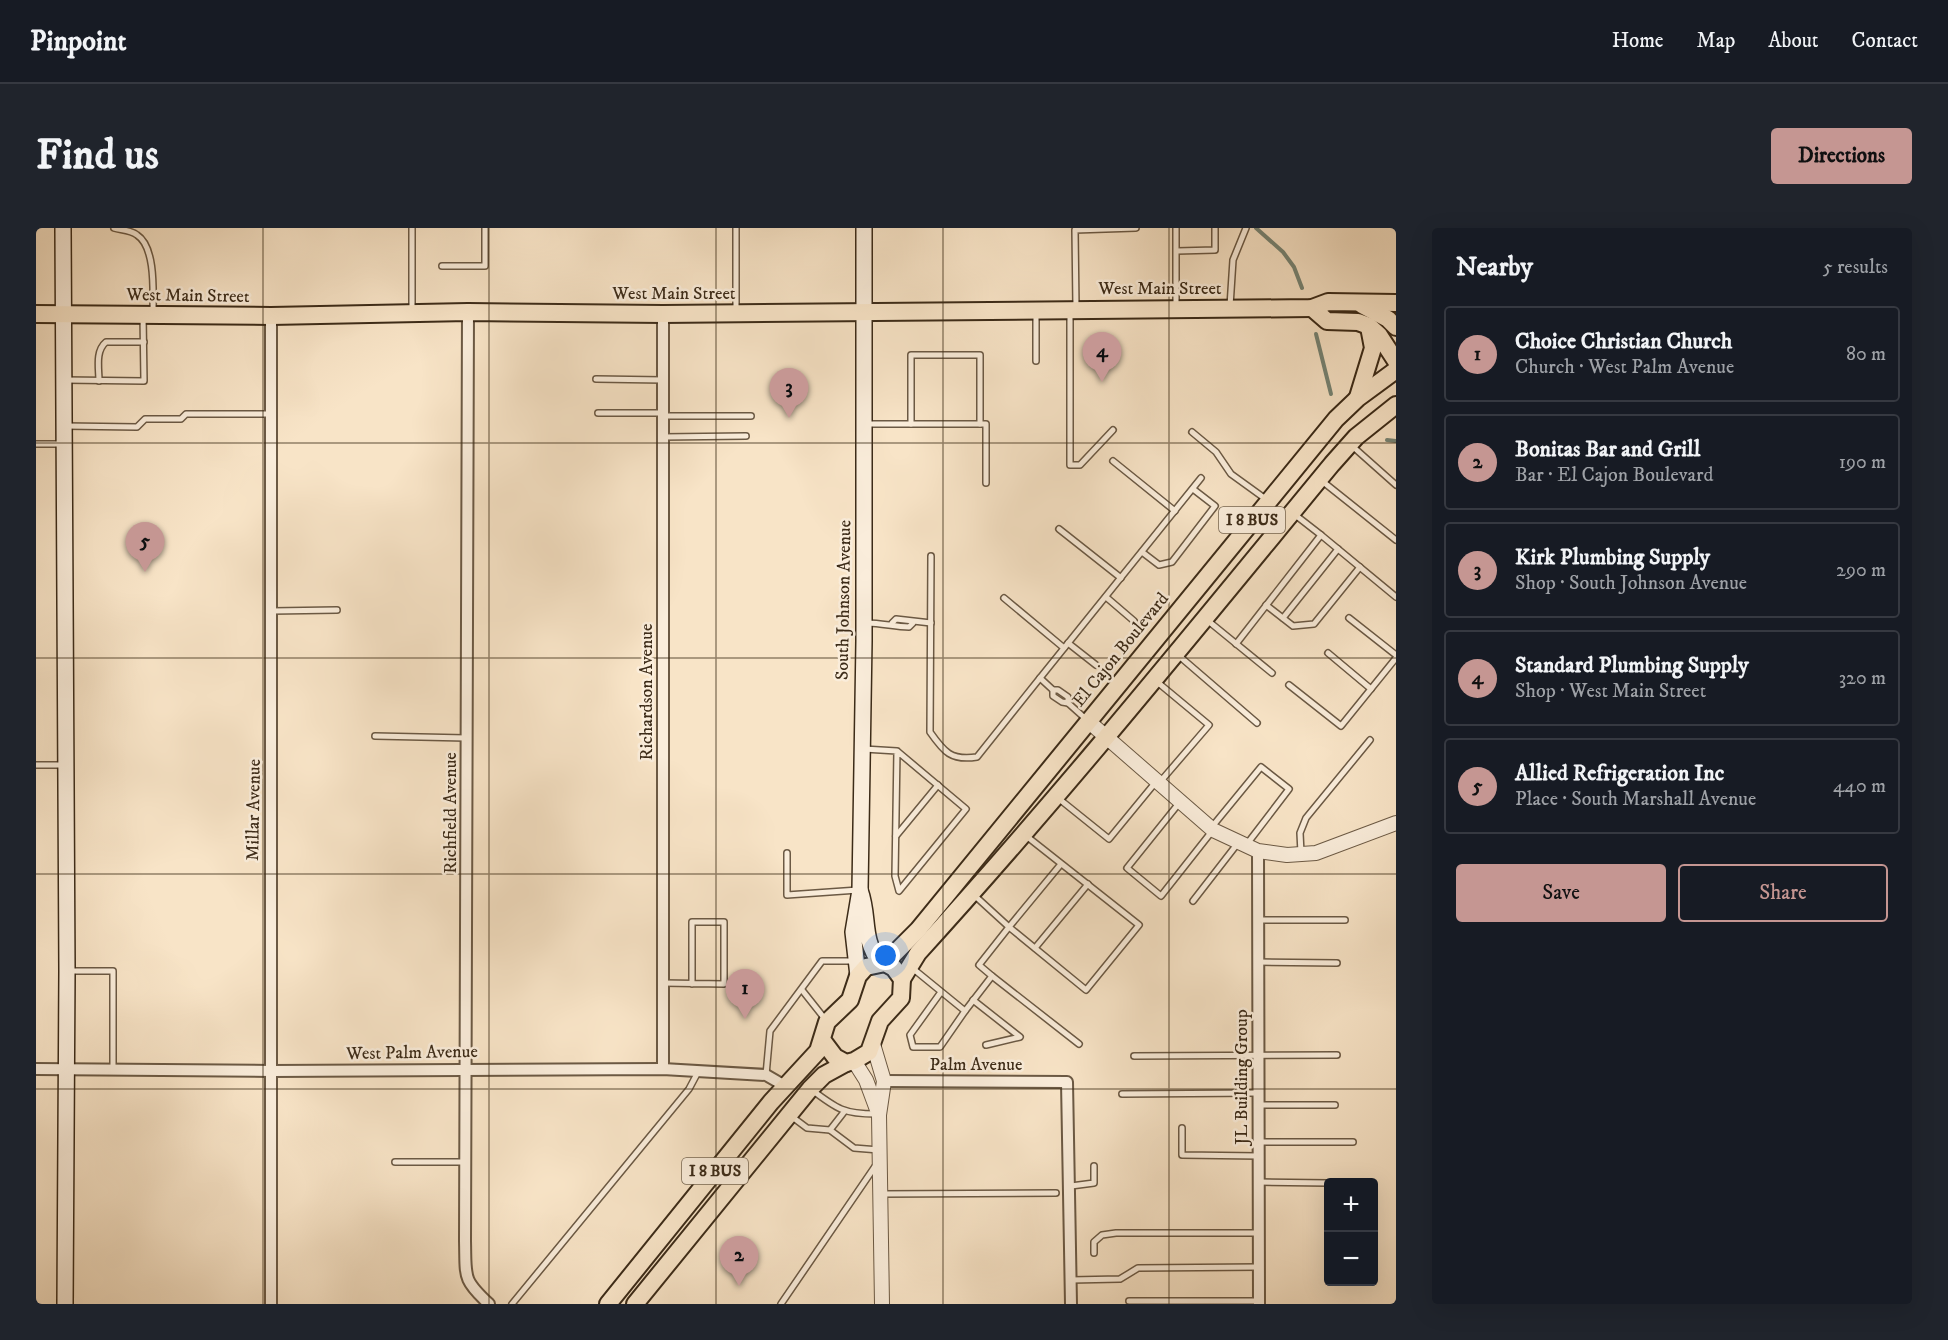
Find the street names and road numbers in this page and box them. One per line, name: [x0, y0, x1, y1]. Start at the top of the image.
street label: West Main Street: [1097, 278, 1222, 300]
street label: West Main Street: [611, 283, 736, 305]
street label: West Main Street: [125, 284, 250, 308]
road number: I 8 BUS: [1219, 507, 1285, 533]
street label: South Johnson Avenue: [832, 520, 856, 680]
street label: El Cajon Boulevard: [1068, 588, 1174, 712]
street label: Richardson Avenue: [636, 624, 658, 761]
street label: Richfield Avenue: [440, 752, 462, 874]
street label: Millar Avenue: [242, 759, 266, 861]
street label: JL Building Group: [1231, 1009, 1253, 1147]
street label: West Palm Avenue: [345, 1041, 478, 1065]
street label: Palm Avenue: [930, 1054, 1022, 1076]
road number: I 8 BUS: [682, 1158, 748, 1184]

